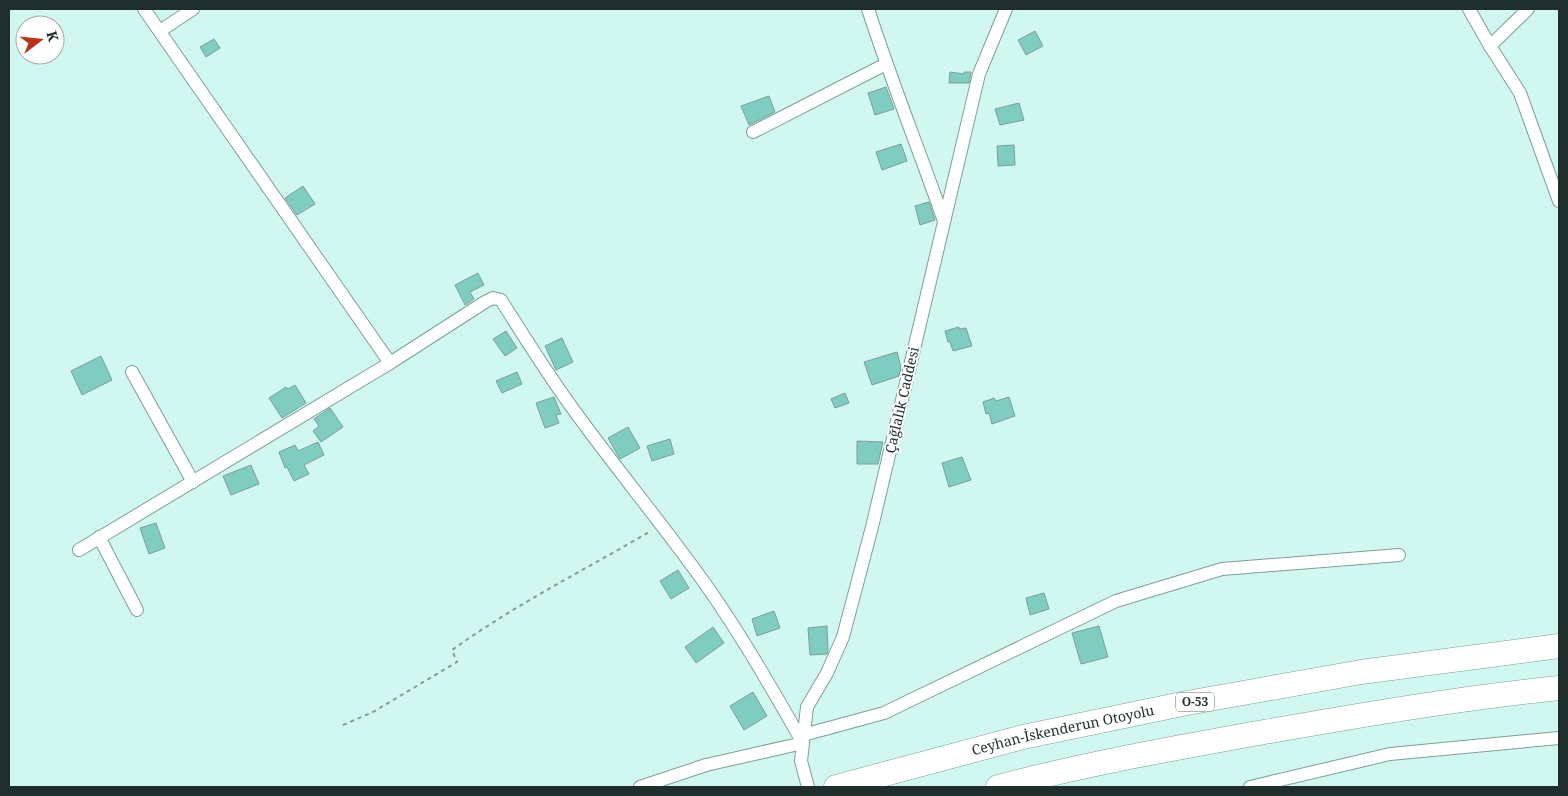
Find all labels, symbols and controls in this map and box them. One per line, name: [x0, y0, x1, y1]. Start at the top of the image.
north arrow: [15, 15, 65, 65]
text: K: [42, 29, 64, 45]
street label: Çağlalık Caddesi: [880, 344, 923, 455]
road number: O-53: [1176, 692, 1214, 712]
street label: Ceyhan-İskenderun Otoyolu: [969, 700, 1156, 759]

